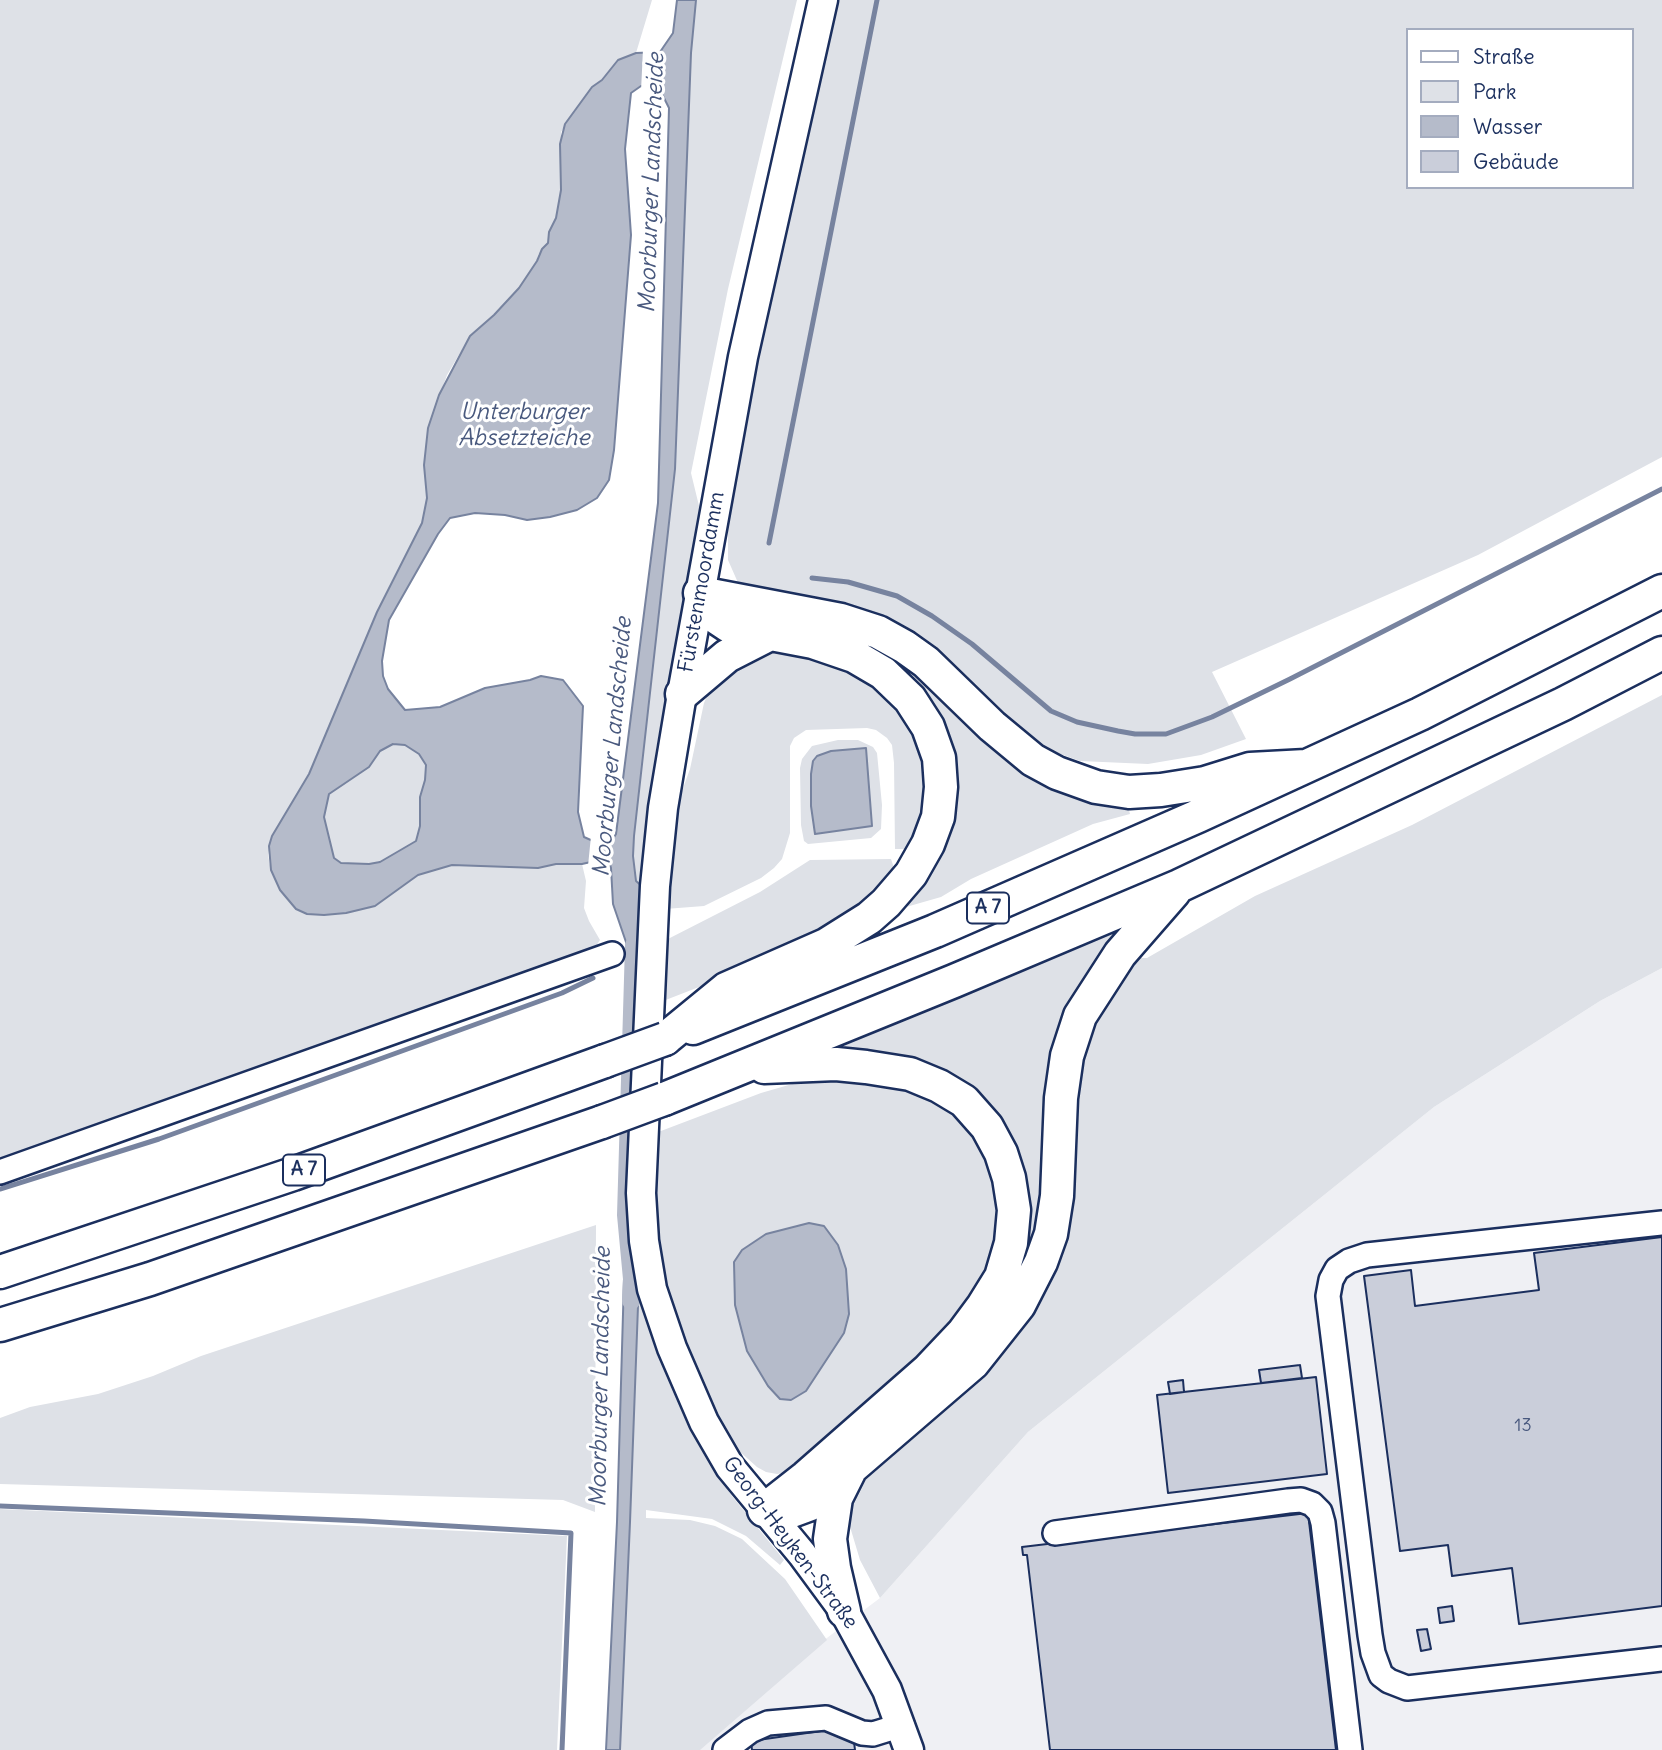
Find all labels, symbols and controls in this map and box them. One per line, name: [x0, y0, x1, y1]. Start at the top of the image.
legend: [1406, 28, 1634, 189]
text: Straße: [1473, 43, 1534, 70]
water label: Moorburger Landscheide: [634, 53, 670, 313]
text: Park: [1473, 78, 1516, 105]
text: Wasser: [1473, 113, 1542, 140]
text: Gebäude: [1473, 148, 1559, 175]
water label: Unterburger Absetzteiche: [458, 398, 590, 452]
street label: Fürstenmoordamm: [674, 490, 730, 674]
water label: Moorburger Landscheide: [588, 616, 638, 878]
road number: A 7: [967, 893, 1009, 924]
road number: A 7: [283, 1154, 325, 1186]
water label: Moorburger Landscheide: [585, 1247, 617, 1507]
house number: 13: [1514, 1415, 1532, 1437]
street label: Georg-Heyken-Straße: [717, 1452, 863, 1634]

